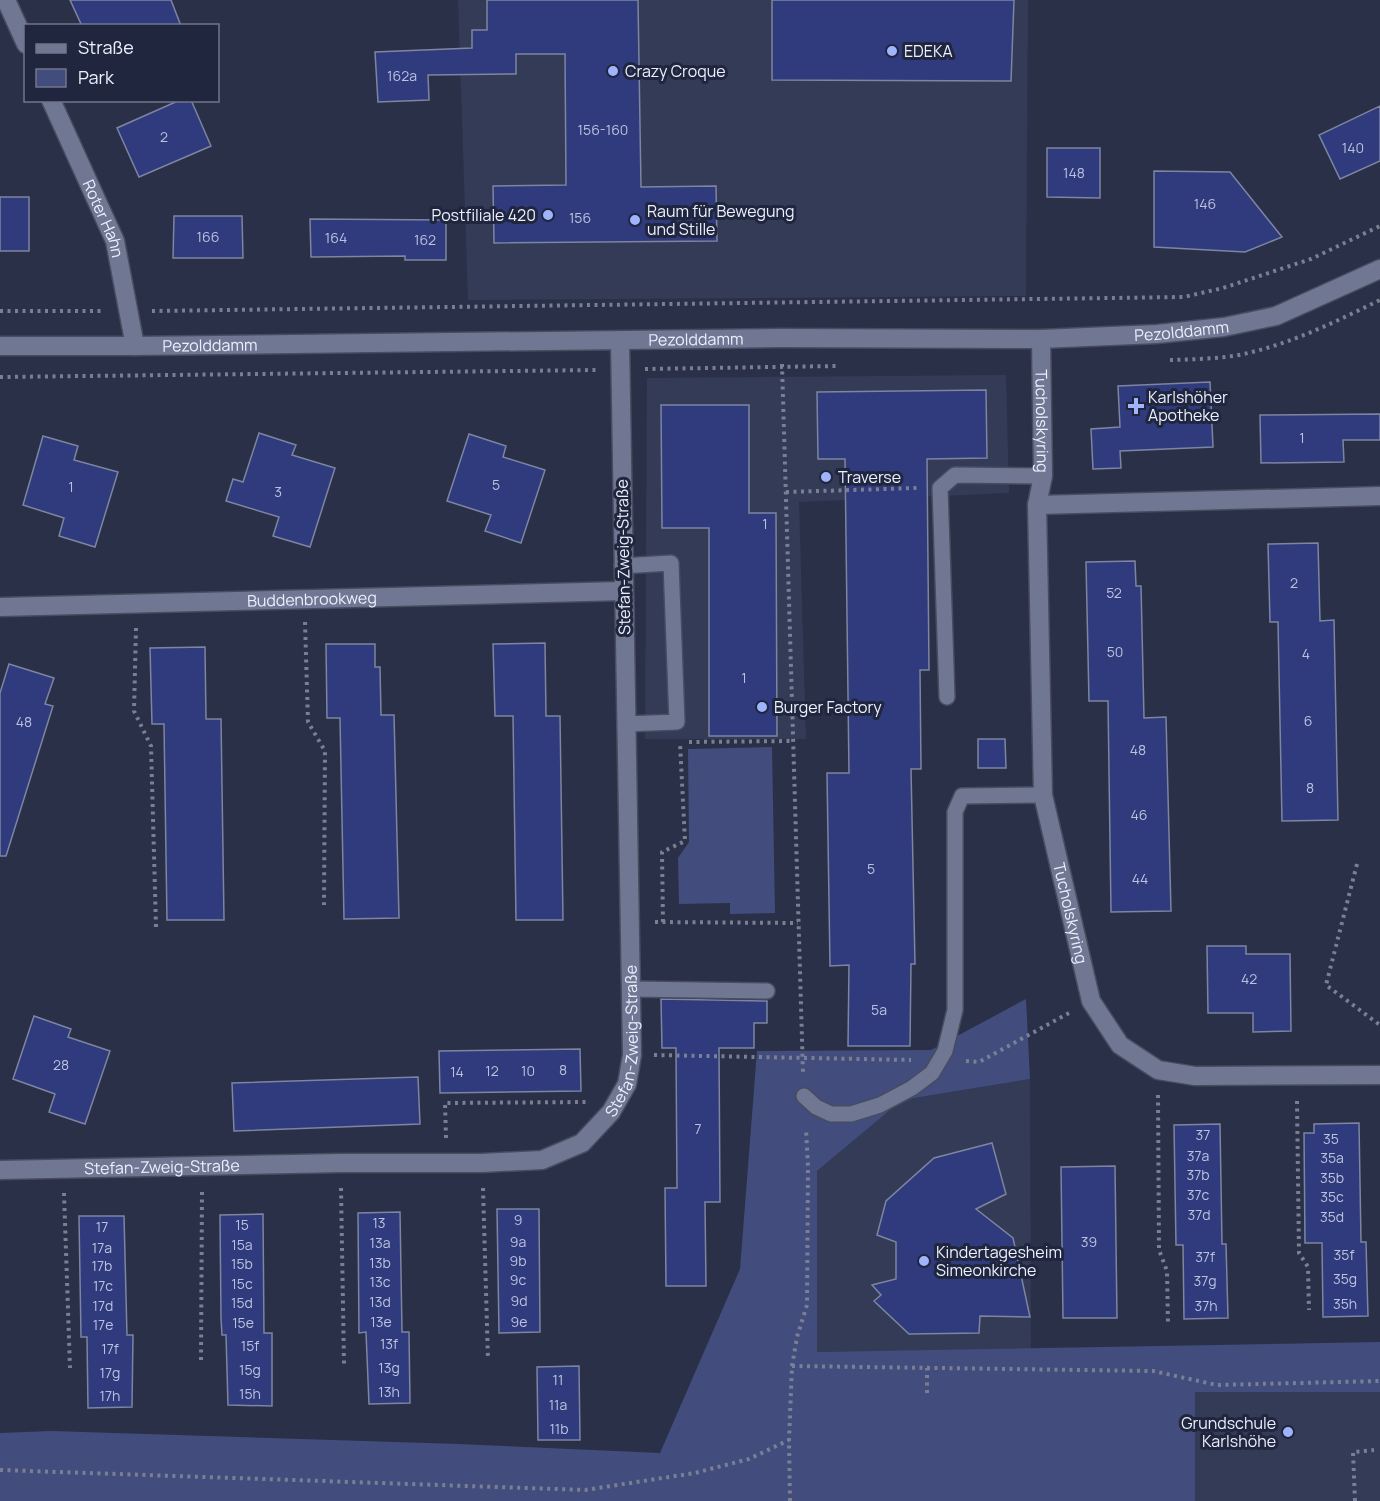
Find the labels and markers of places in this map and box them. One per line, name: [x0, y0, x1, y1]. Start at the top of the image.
place label: EDEKA: [904, 40, 953, 62]
marker: EDEKA: [885, 44, 899, 58]
place label: Crazy Croque: [625, 60, 725, 82]
marker: Crazy Croque: [606, 64, 620, 78]
place label: Raum für Bewegung und Stille: [647, 200, 795, 240]
place label: Postfiliale 420: [432, 204, 536, 226]
marker: Postfiliale 420: [541, 208, 555, 222]
marker: Raum für Bewegung und Stille: [628, 213, 642, 227]
place label: Karlshöher Apotheke: [1148, 386, 1228, 426]
marker: Karlshöher Apotheke: [1129, 399, 1143, 413]
place label: Traverse: [838, 466, 901, 488]
marker: Traverse: [819, 470, 833, 484]
place label: Burger Factory: [774, 696, 882, 718]
marker: Burger Factory: [755, 700, 769, 714]
place label: Kindertagesheim Simeonkirche: [936, 1241, 1062, 1281]
marker: Kindertagesheim Simeonkirche: [917, 1254, 931, 1268]
place label: Grundschule Karlshöhe: [1181, 1412, 1276, 1452]
marker: Grundschule Karlshöhe: [1281, 1425, 1295, 1439]

